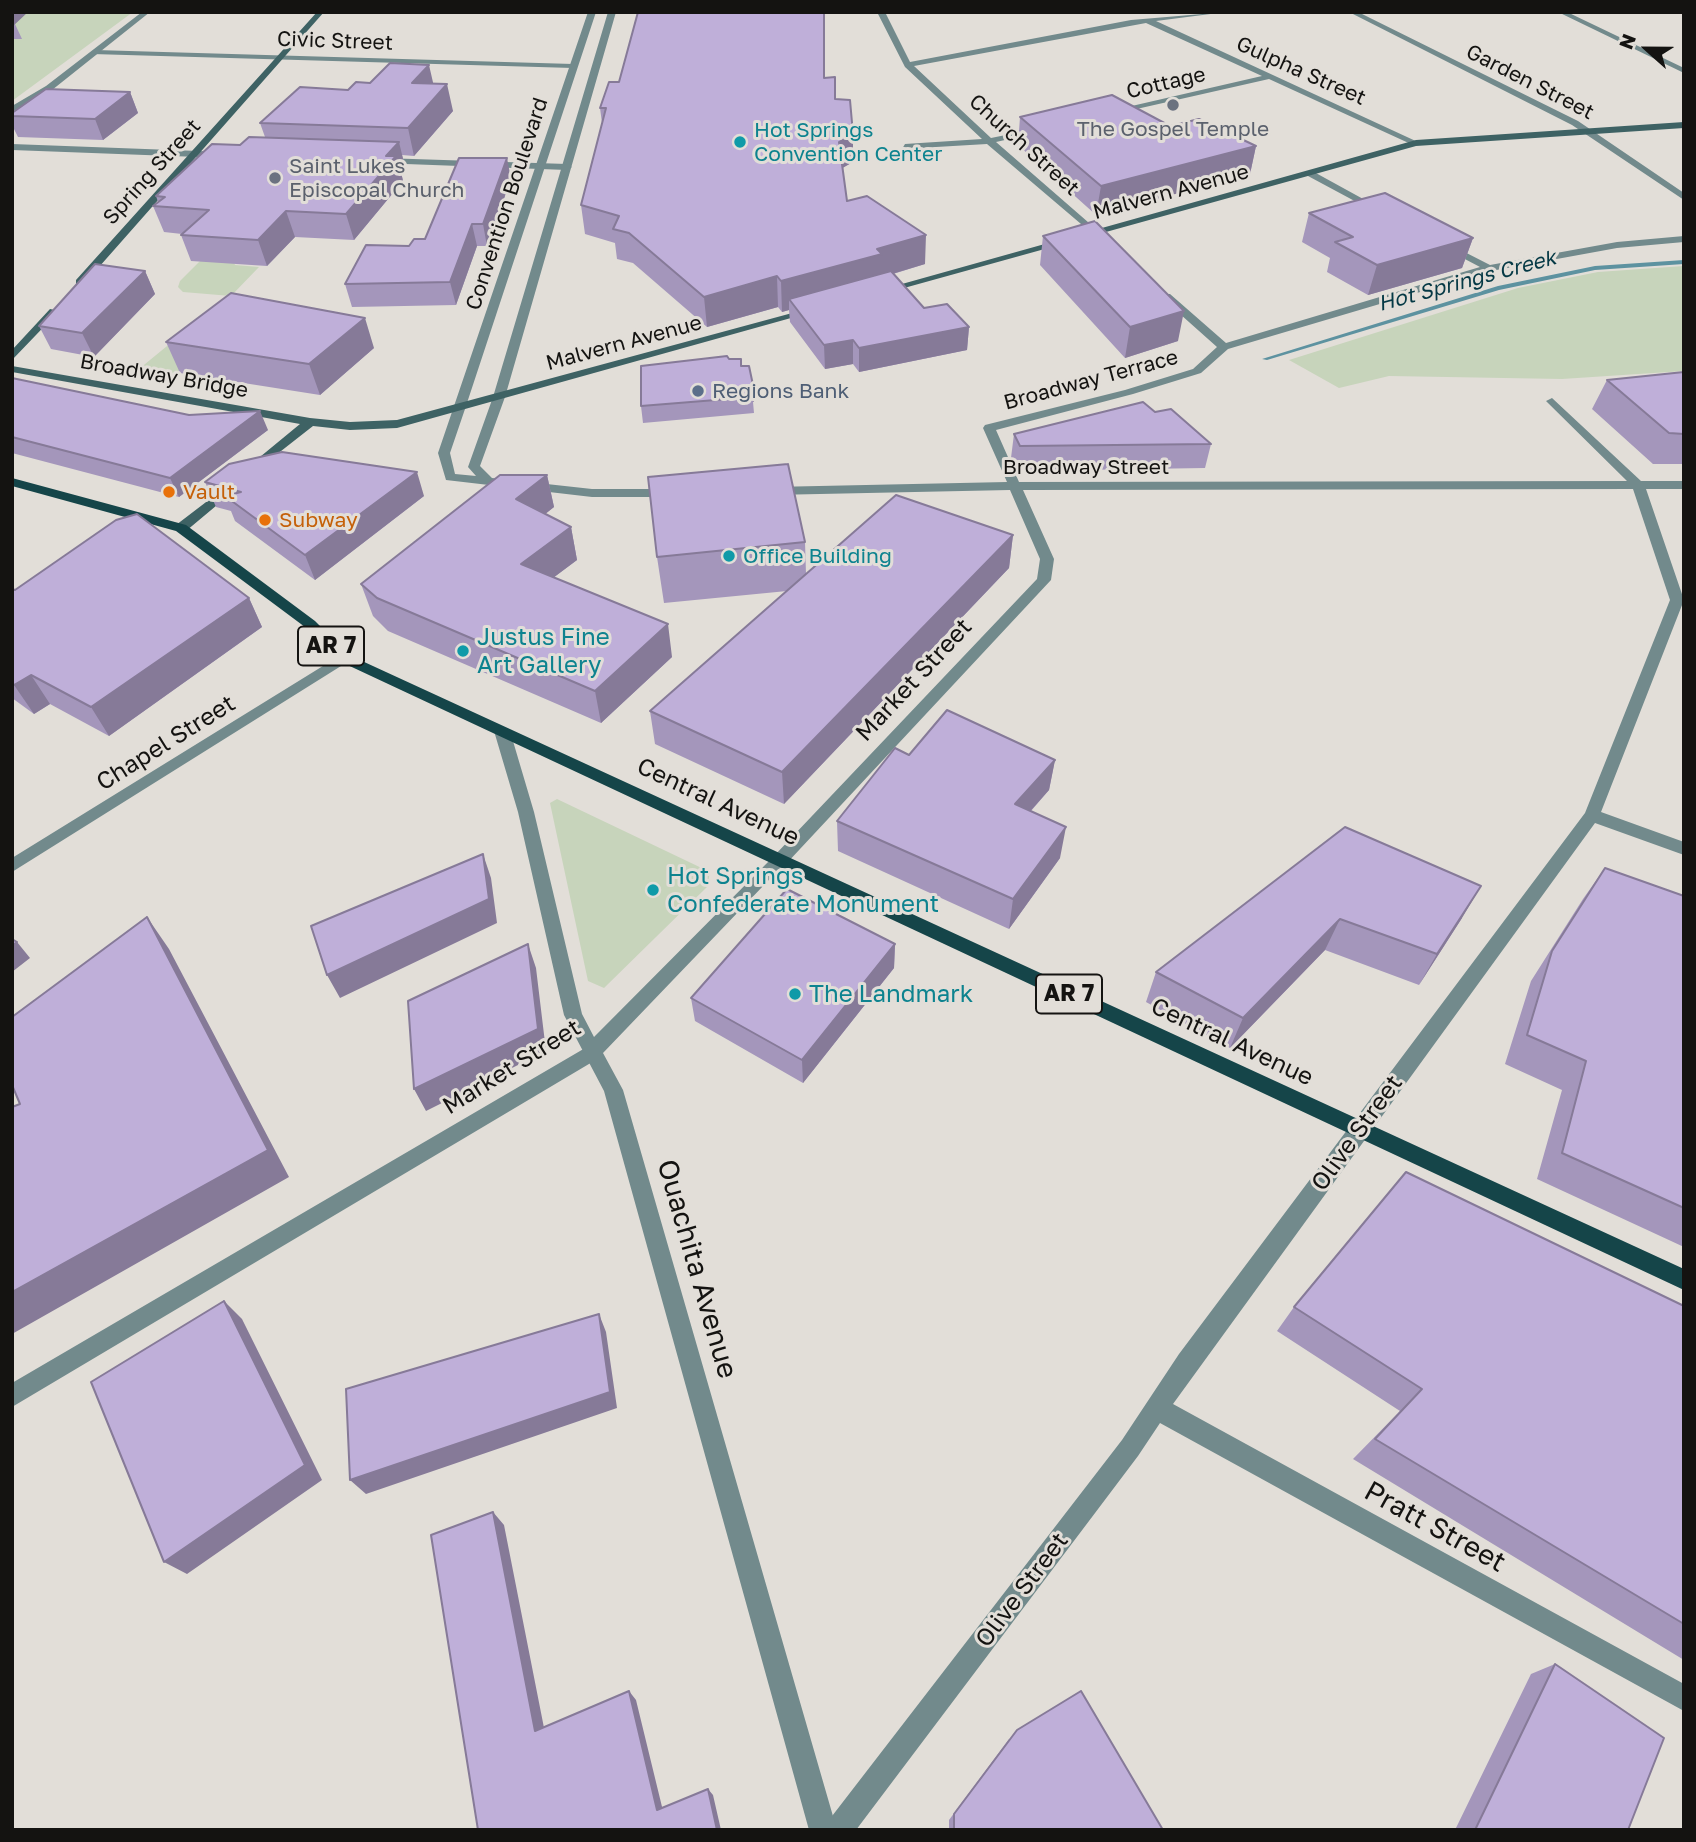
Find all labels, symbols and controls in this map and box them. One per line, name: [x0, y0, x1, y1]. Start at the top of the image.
north arrow: [1612, 14, 1682, 84]
street label: Civic Street: [277, 26, 393, 56]
text: N: [1614, 30, 1640, 52]
street label: Gulpha Street: [1232, 31, 1370, 111]
street label: Garden Street: [1462, 39, 1598, 125]
street label: Cottage: [1124, 62, 1208, 104]
street label: Church Street: [964, 89, 1084, 201]
street label: Convention Boulevard: [461, 95, 553, 313]
marker: The Gospel Temple: [1165, 97, 1181, 113]
street label: Spring Street: [98, 114, 206, 230]
place label: The Gospel Temple: [1077, 116, 1269, 142]
place label: Hot Springs Convention Center: [754, 117, 942, 167]
marker: Hot Springs Convention Center: [732, 134, 748, 150]
place label: Saint Lukes Episcopal Church: [289, 153, 465, 203]
street label: Malvern Avenue: [1090, 159, 1252, 225]
marker: Saint Lukes Episcopal Church: [267, 170, 283, 186]
water label: Hot Springs Creek: [1375, 245, 1559, 317]
street label: Malvern Avenue: [543, 310, 705, 376]
street label: Broadway Terrace: [1001, 345, 1181, 415]
street label: Broadway Bridge: [78, 349, 250, 403]
place label: Regions Bank: [712, 378, 849, 404]
marker: Regions Bank: [690, 383, 706, 399]
street label: Broadway Street: [1003, 454, 1169, 480]
place label: Vault: [183, 479, 235, 505]
marker: Vault: [161, 484, 177, 500]
place label: Subway: [279, 507, 358, 533]
marker: Subway: [257, 512, 273, 528]
place label: Office Building: [743, 543, 892, 569]
marker: Office Building: [721, 548, 737, 564]
street label: Market Street: [850, 613, 978, 747]
place label: Justus Fine Art Gallery: [477, 623, 610, 679]
road number: AR 7: [298, 626, 364, 666]
marker: Justus Fine Art Gallery: [455, 643, 471, 659]
street label: Chapel Street: [91, 689, 241, 797]
street label: Central Avenue: [632, 752, 804, 852]
place label: Hot Springs Confederate Monument: [667, 862, 939, 918]
marker: Hot Springs Confederate Monument: [645, 882, 661, 898]
road number: AR 7: [1036, 974, 1102, 1014]
place label: The Landmark: [809, 980, 973, 1008]
marker: The Landmark: [787, 986, 803, 1002]
street label: Central Avenue: [1146, 992, 1318, 1092]
street label: Market Street: [438, 1013, 586, 1121]
street label: Olive Street: [1305, 1070, 1409, 1196]
street label: Ouachita Avenue: [650, 1156, 744, 1382]
street label: Pratt Street: [1358, 1474, 1512, 1580]
street label: Olive Street: [970, 1527, 1074, 1653]

